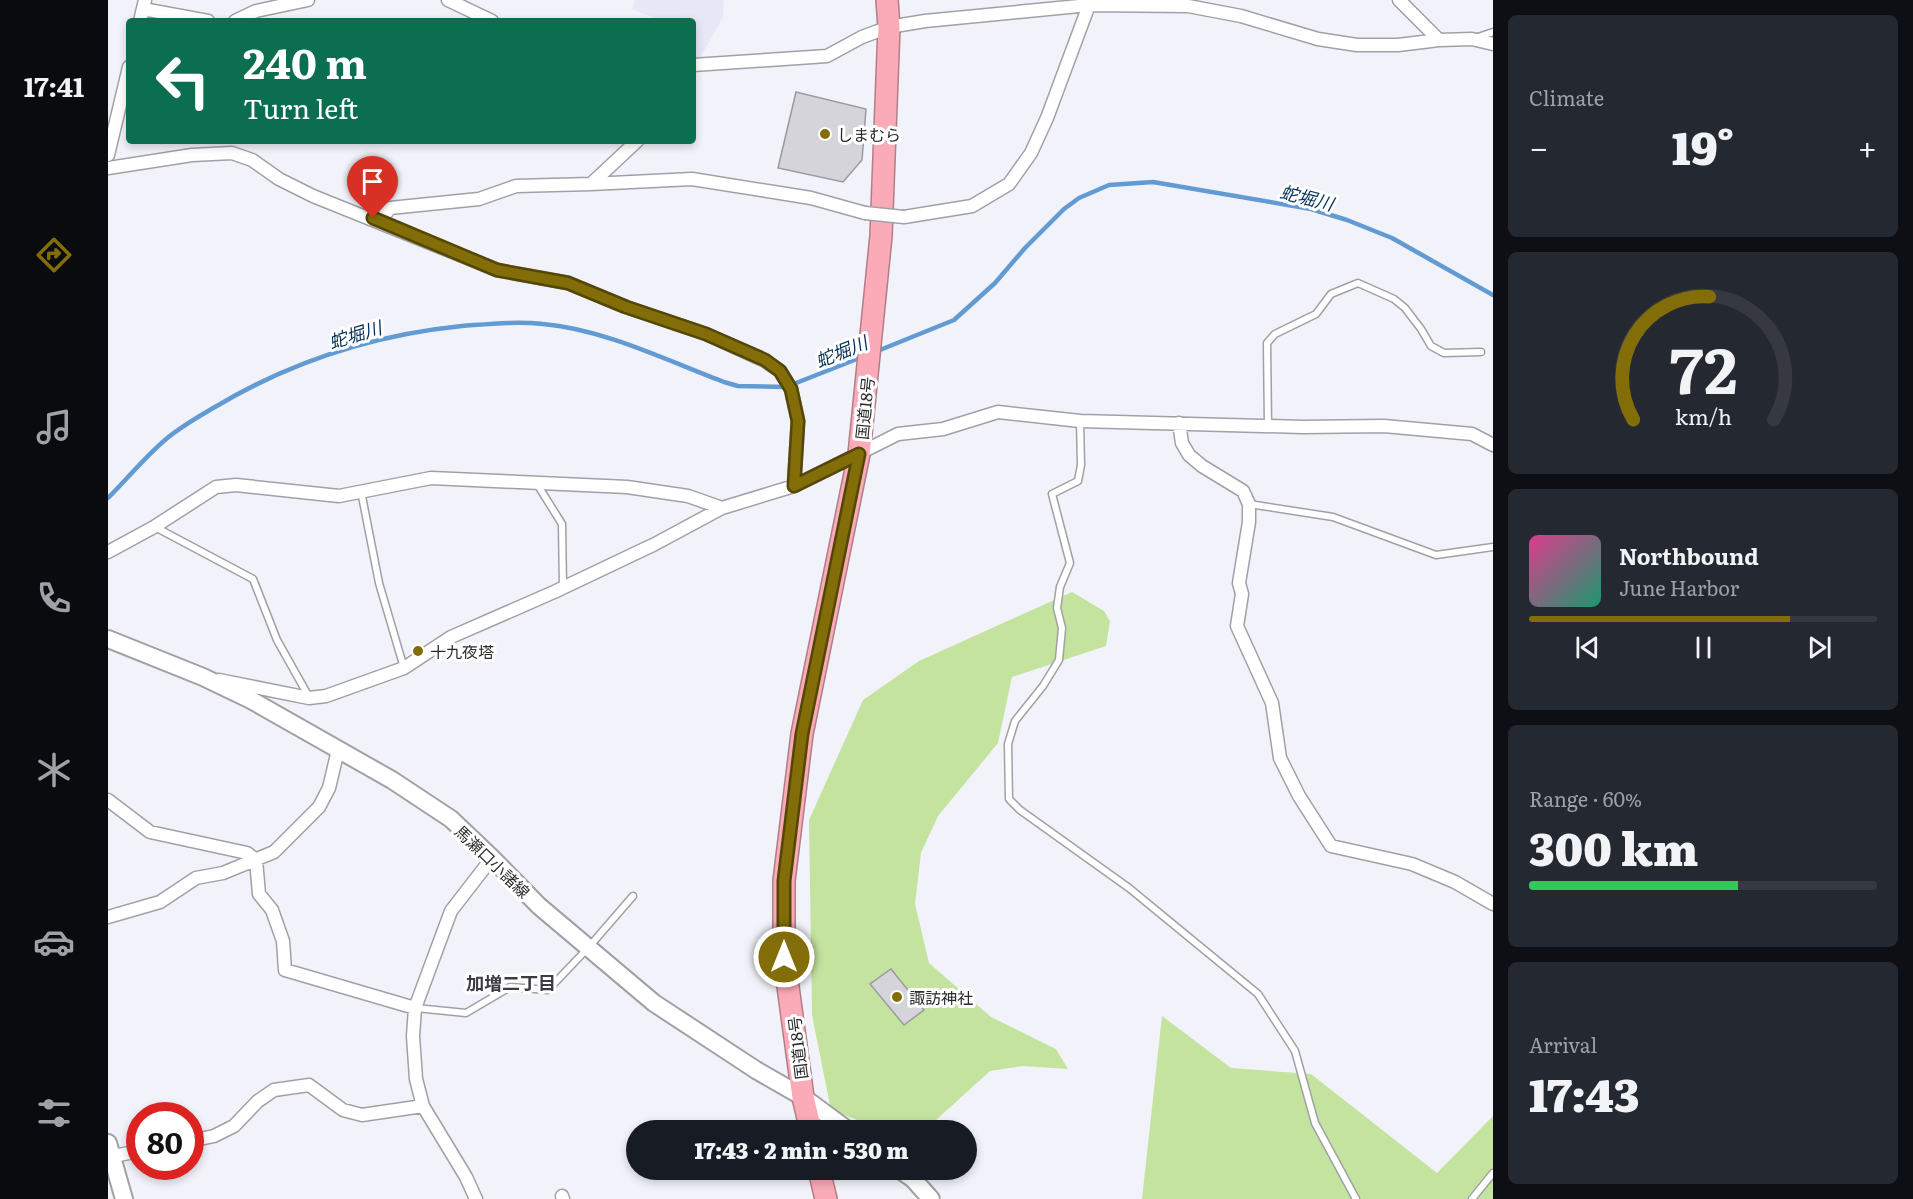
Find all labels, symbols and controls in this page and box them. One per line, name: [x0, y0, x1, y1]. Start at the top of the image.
text: 240 m: [243, 30, 367, 92]
icon: left: [144, 42, 222, 120]
text: 17:41: [24, 65, 84, 105]
text: Climate: [1529, 82, 1604, 112]
text: Turn left: [243, 87, 358, 127]
text: 19°: [1672, 112, 1734, 179]
text: −: [1529, 121, 1548, 170]
text: +: [1858, 121, 1877, 170]
place label: しまむら: [837, 122, 901, 146]
marker: しまむら: [818, 127, 832, 141]
pin: [347, 156, 398, 218]
icon: arrive: [356, 165, 389, 198]
water label: 蛇堀川: [1278, 177, 1338, 217]
icon: directions: [33, 234, 75, 276]
water label: 蛇堀川: [325, 313, 387, 355]
text: 72: [1669, 321, 1737, 413]
water label: 蛇堀川: [811, 328, 873, 374]
street label: 国道18号: [849, 375, 879, 441]
text: km/h: [1674, 400, 1732, 432]
icon: music: [33, 406, 75, 448]
text: Northbound: [1619, 539, 1759, 572]
text: June Harbor: [1619, 572, 1739, 602]
icon: phone: [33, 577, 75, 619]
icon: previous: [1571, 631, 1604, 664]
icon: pause: [1687, 631, 1720, 664]
icon: next: [1803, 631, 1836, 664]
place label: 十九夜塔: [430, 639, 494, 663]
marker: 十九夜塔: [411, 644, 425, 658]
icon: climate: [33, 749, 75, 791]
text: Range · 60%: [1529, 783, 1642, 813]
text: 300 km: [1529, 813, 1698, 880]
street label: 馬瀬口小諸線: [450, 819, 536, 903]
icon: car: [33, 921, 75, 963]
position arrow: [752, 925, 816, 989]
district label: 加増二丁目: [466, 969, 556, 996]
place label: 諏訪神社: [909, 985, 973, 1009]
marker: 諏訪神社: [890, 990, 904, 1004]
street label: 国道18号: [781, 1015, 813, 1081]
text: Arrival: [1529, 1029, 1597, 1059]
text: 17:43: [1529, 1059, 1639, 1126]
icon: filters: [33, 1092, 75, 1134]
speed limit sign: 80: [126, 1102, 204, 1180]
text: 17:43 · 2 min · 530 m: [694, 1133, 909, 1166]

